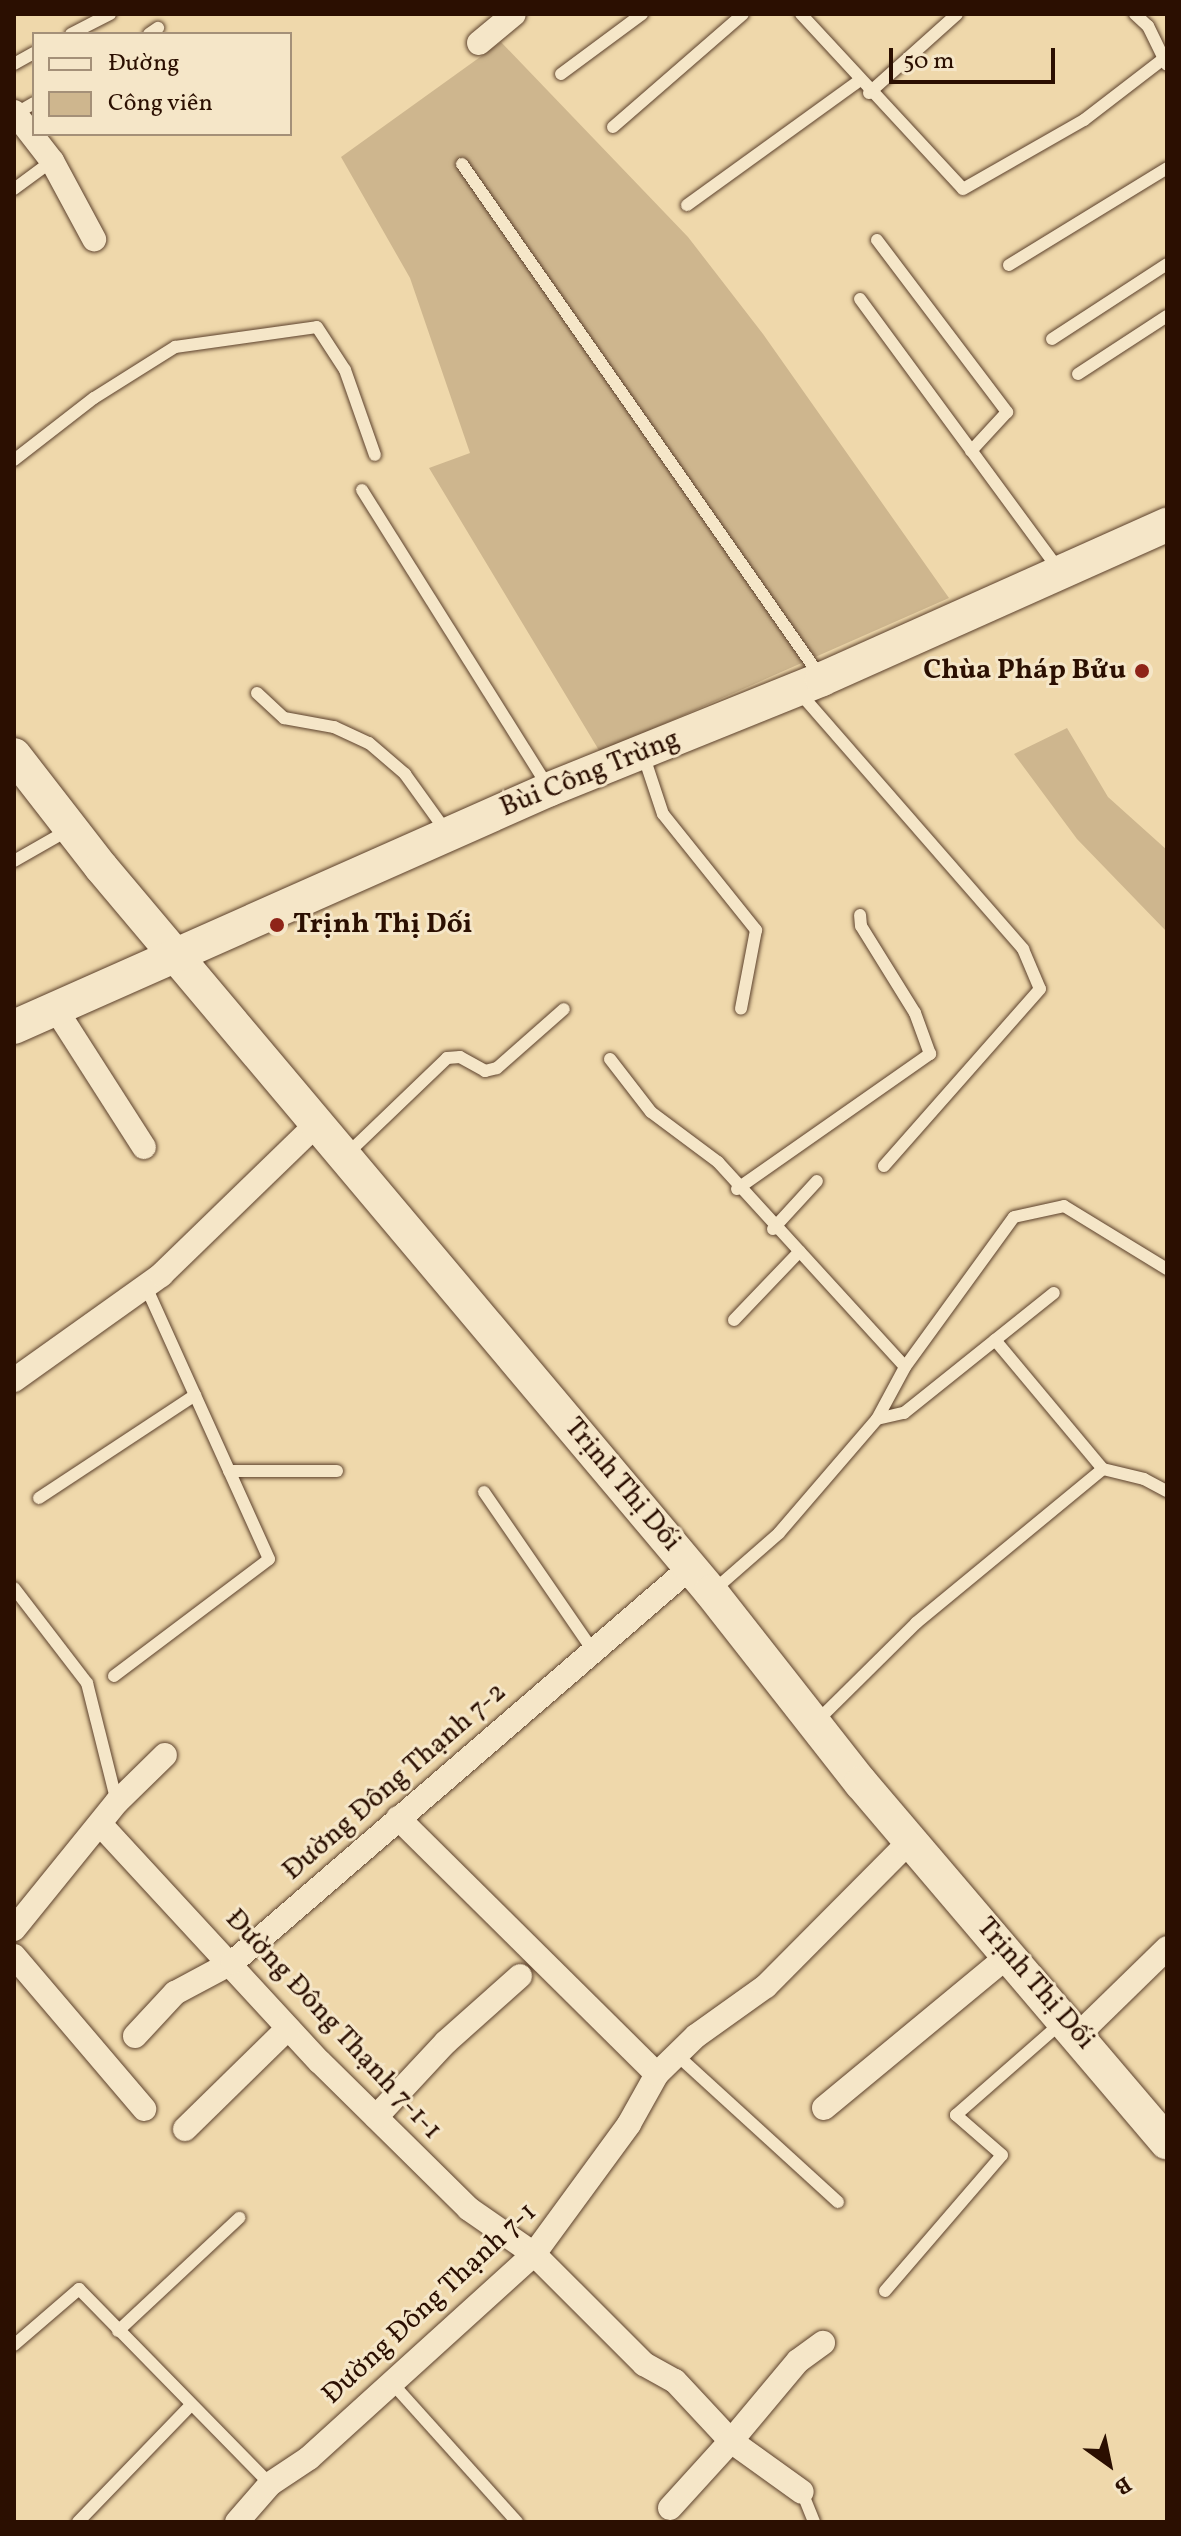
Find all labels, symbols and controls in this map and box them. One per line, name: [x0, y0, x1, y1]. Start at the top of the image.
legend: [32, 32, 292, 136]
scale bar: [893, 32, 1059, 82]
text: 50 m: [903, 45, 955, 79]
text: Đường: [108, 47, 180, 81]
text: Công viên: [108, 87, 213, 121]
place label: Chùa Pháp Bửu: [923, 654, 1126, 688]
marker: Chùa Pháp Bửu: [1133, 662, 1151, 680]
street label: Bùi Công Trừng: [495, 723, 685, 825]
place label: Trịnh Thị Dối: [293, 908, 473, 942]
marker: Trịnh Thị Dối: [268, 916, 286, 934]
street label: Trịnh Thị Dối: [556, 1411, 688, 1559]
street label: Đường Đông Thạnh 7-2: [276, 1676, 514, 1888]
street label: Đường Đông Thạnh 7-1-1: [217, 1903, 449, 2147]
street label: Trịnh Thị Dối: [968, 1911, 1102, 2057]
street label: Đường Đông Thạnh 7-1: [316, 2196, 544, 2412]
north arrow: [1069, 2424, 1149, 2504]
text: B: [1108, 2468, 1137, 2502]

